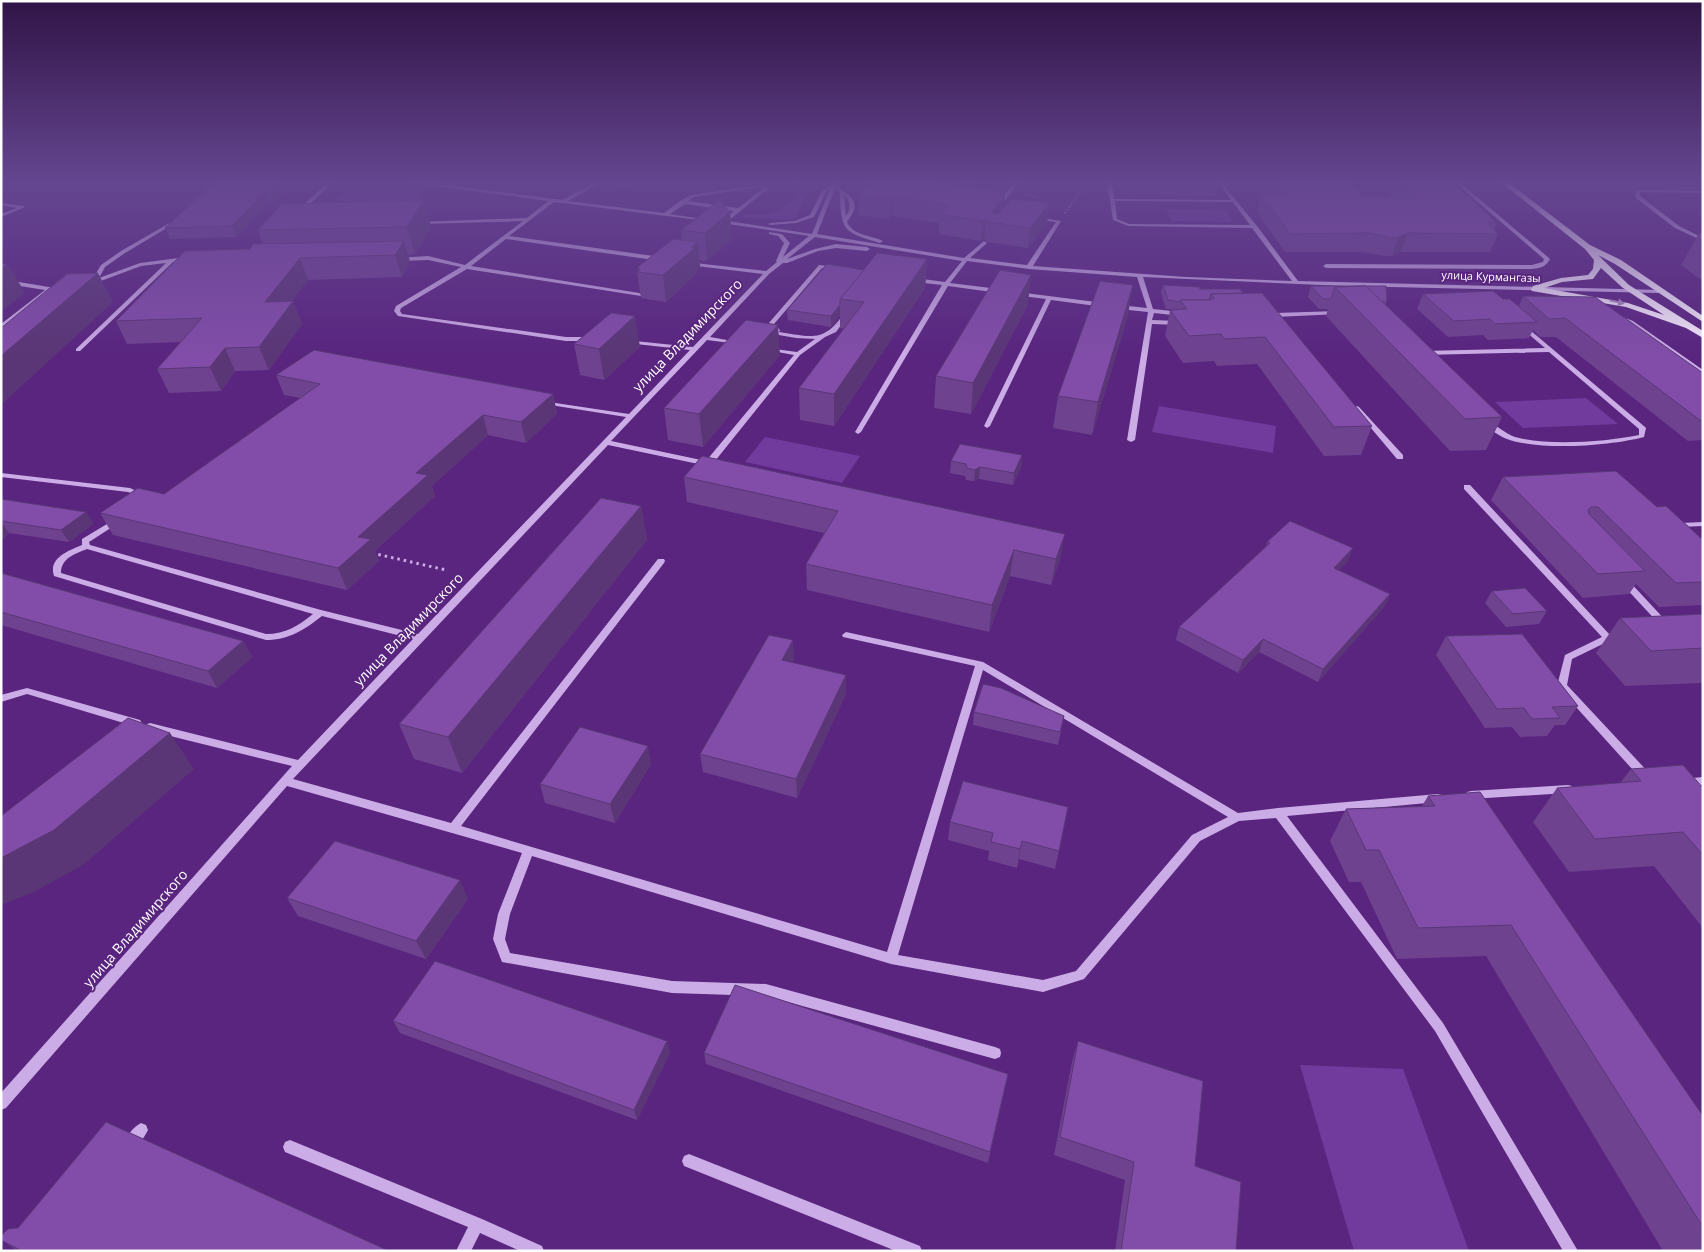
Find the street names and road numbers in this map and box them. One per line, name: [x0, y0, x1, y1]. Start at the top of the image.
street label: улица Курмангазы: [1441, 267, 1541, 285]
street label: улица Владимирского: [628, 274, 746, 396]
street label: улица Владимирского: [349, 568, 467, 690]
street label: улица Владимирского: [78, 865, 192, 991]

